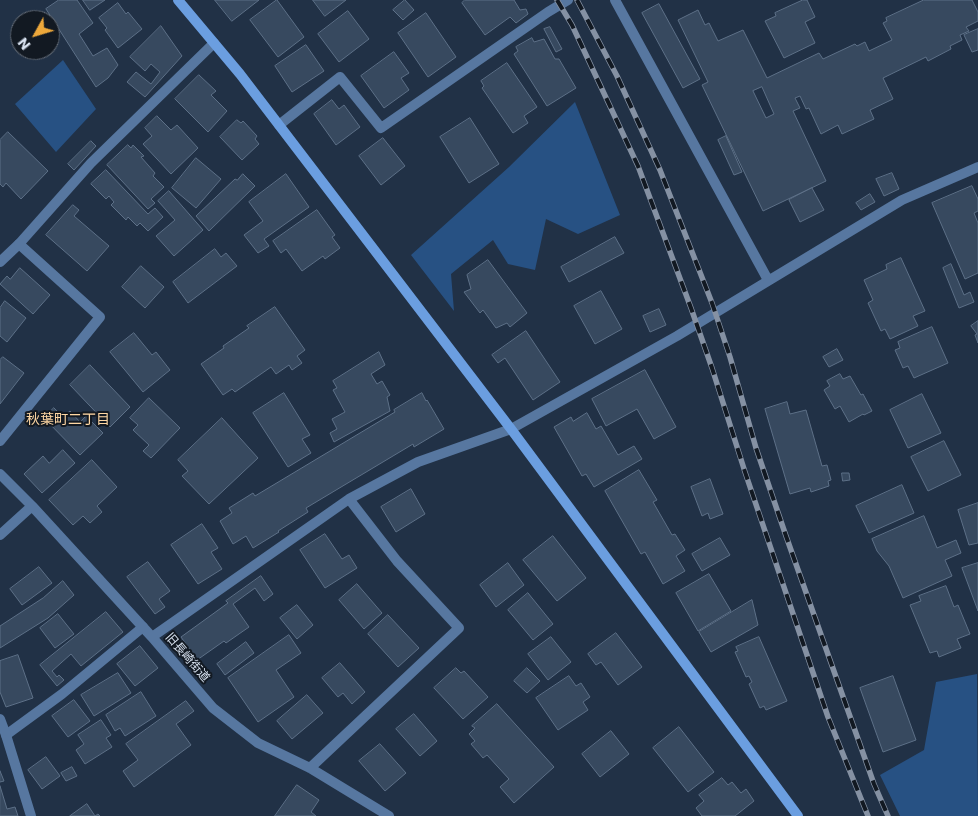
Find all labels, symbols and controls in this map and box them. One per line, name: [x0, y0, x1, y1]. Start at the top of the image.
north arrow: [10, 10, 60, 60]
text: N: [13, 33, 35, 54]
district label: 秋葉町二丁目: [26, 412, 110, 428]
street label: 旧長崎街道: [162, 631, 212, 685]

